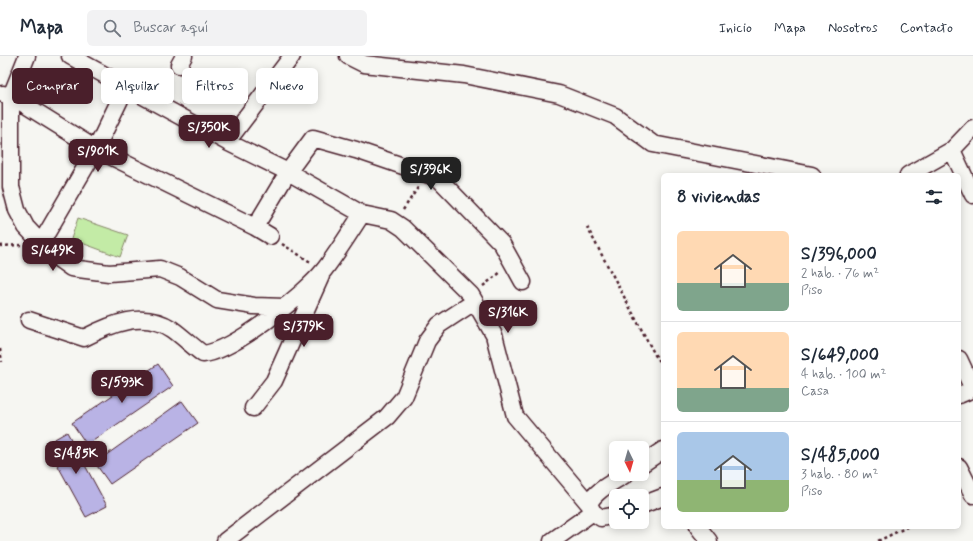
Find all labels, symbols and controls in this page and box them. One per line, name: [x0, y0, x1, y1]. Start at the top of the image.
search box: [87, 10, 367, 46]
text: Mapa: [20, 15, 63, 40]
icon: search: [101, 17, 123, 39]
text: Buscar aquí: [133, 18, 209, 38]
text: Inicio: [719, 19, 752, 37]
text: Mapa: [774, 19, 806, 37]
text: Nosotros: [828, 19, 878, 37]
text: Contacto: [900, 19, 953, 37]
chip: Comprar: [12, 68, 93, 104]
chip: Alquilar: [101, 68, 174, 104]
chip: Filtros: [182, 68, 248, 104]
chip: Nuevo: [256, 68, 318, 104]
pin: S/350K: [176, 115, 242, 149]
text: S/350K: [188, 119, 230, 136]
pin: S/901K: [65, 139, 131, 173]
text: S/901K: [78, 143, 118, 160]
pin: S/396K: [398, 157, 464, 191]
text: S/396K: [410, 161, 452, 178]
text: 8 viviendas: [677, 186, 760, 208]
icon: filters: [923, 186, 945, 208]
pin: S/649K: [20, 238, 86, 272]
text: S/649K: [31, 242, 75, 259]
text: S/396,000: [801, 243, 877, 265]
icon: home: [709, 247, 757, 295]
text: 2 hab. · 76 m²: [801, 265, 879, 282]
text: Piso: [801, 282, 822, 299]
pin: S/316K: [475, 300, 541, 334]
text: S/316K: [488, 304, 528, 321]
pin: S/379K: [271, 314, 337, 348]
text: S/379K: [283, 318, 325, 335]
text: S/649,000: [801, 344, 879, 366]
icon: home: [709, 348, 757, 396]
text: 4 hab. · 100 m²: [801, 366, 886, 383]
pin: S/593K: [89, 370, 155, 404]
text: S/593K: [101, 374, 143, 391]
text: Casa: [801, 383, 829, 400]
pin: S/485K: [43, 441, 109, 475]
north arrow: [609, 441, 649, 481]
map controls: [609, 441, 649, 529]
text: S/485,000: [801, 444, 880, 466]
text: S/485K: [54, 445, 98, 462]
icon: home: [709, 448, 757, 496]
text: 3 hab. · 80 m²: [801, 466, 878, 483]
text: Piso: [801, 483, 822, 500]
button: locate: [609, 489, 649, 529]

